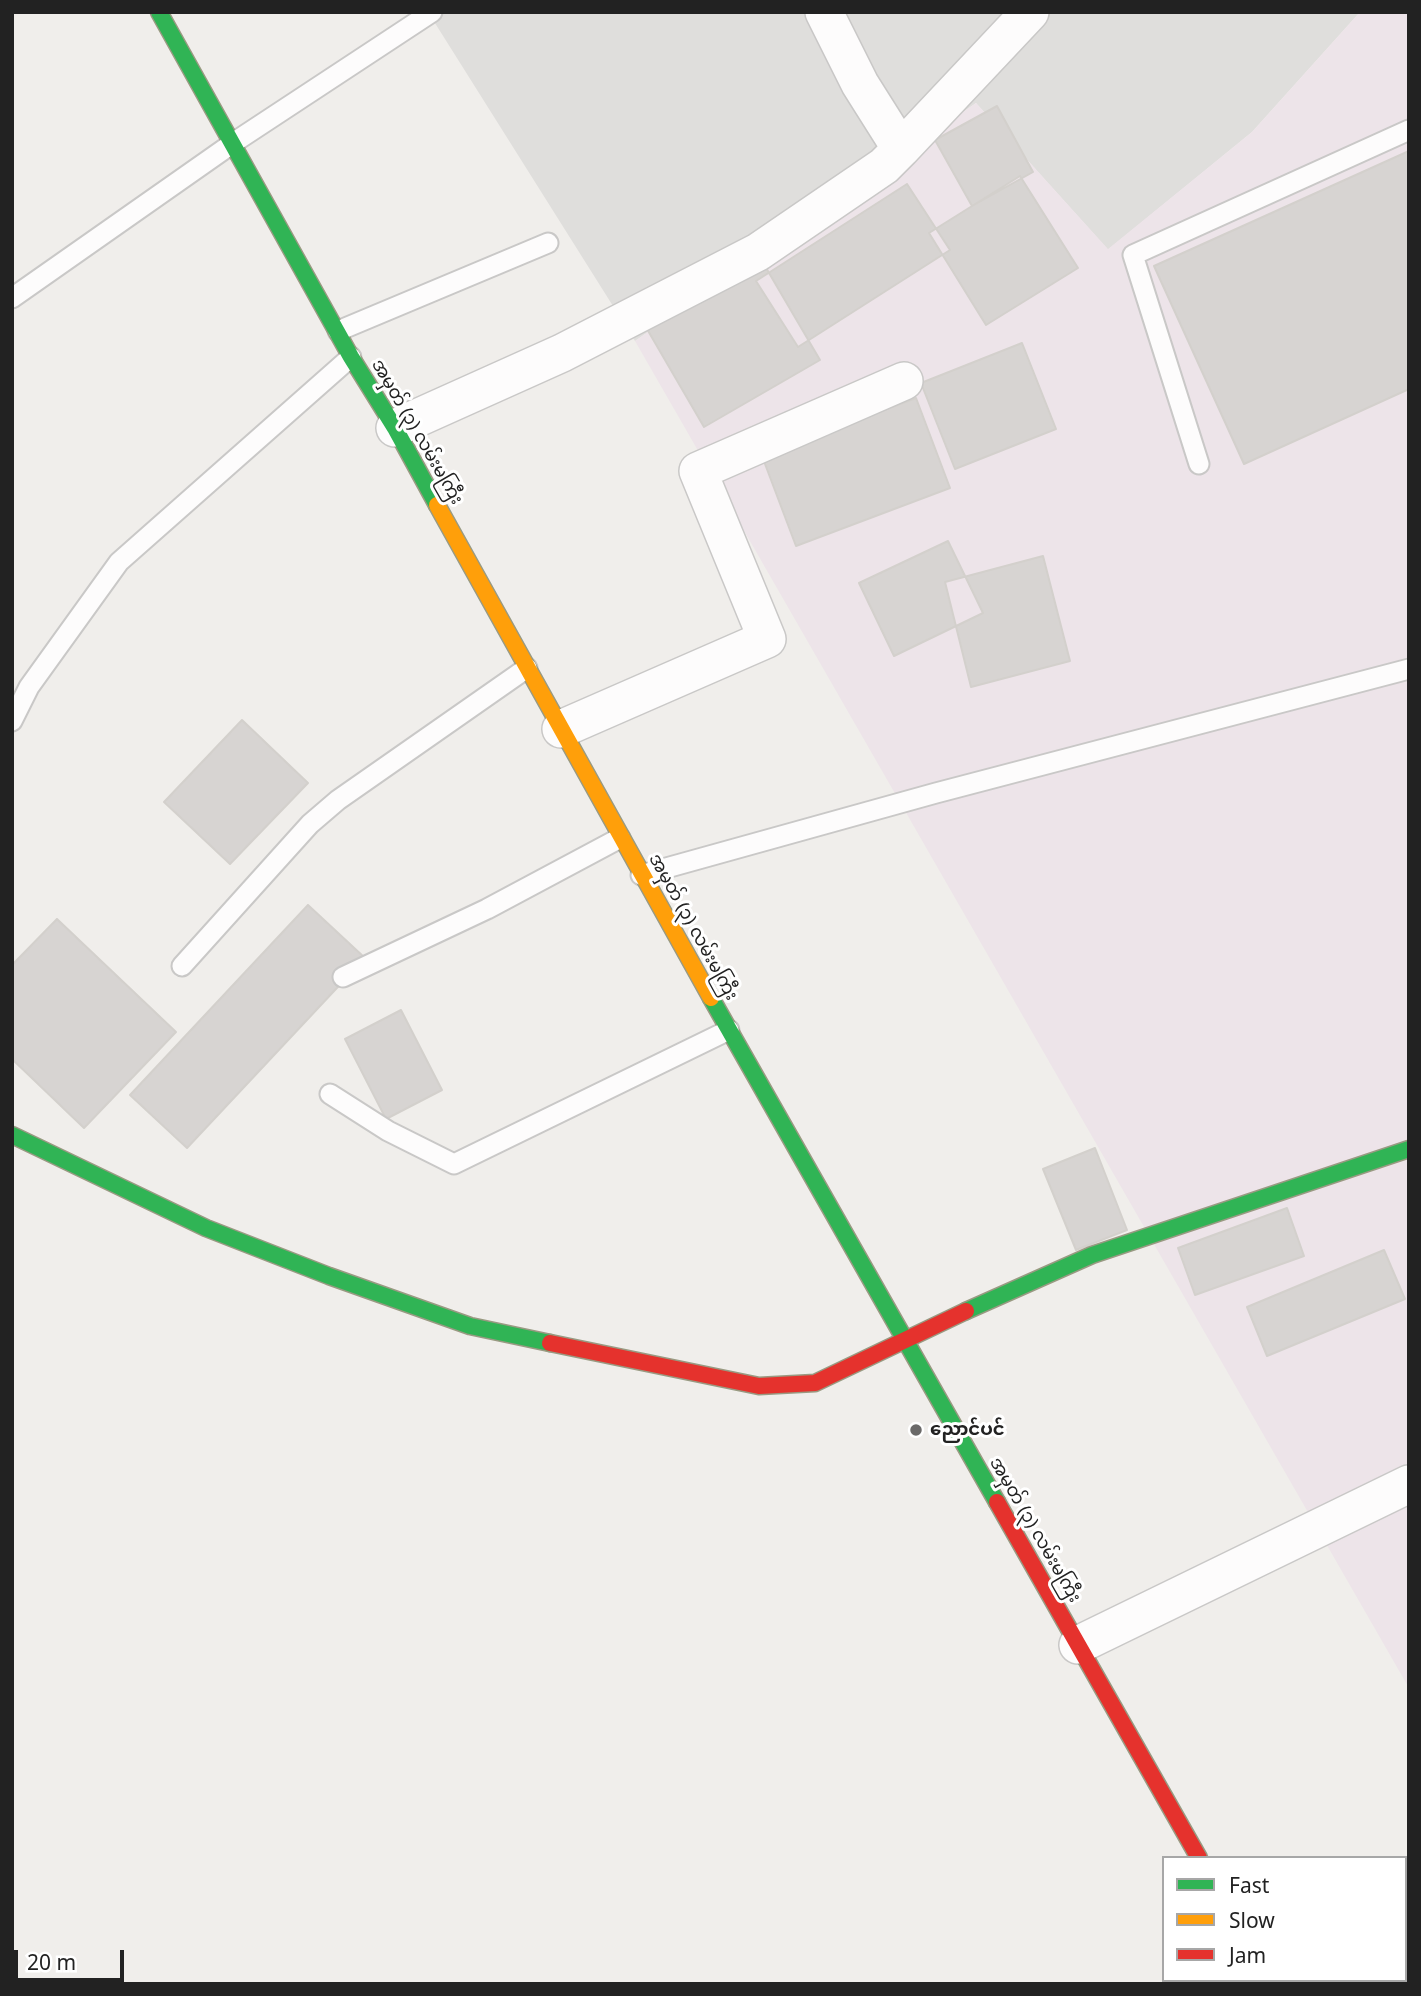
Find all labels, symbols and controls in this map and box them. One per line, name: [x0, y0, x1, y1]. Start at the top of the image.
street label: အမှတ် (၃) လမ်းမကြီး: [367, 355, 467, 509]
street label: အမှတ် (၃) လမ်းမကြီး: [644, 850, 742, 1004]
place label: ညောင်ပင်: [930, 1419, 1005, 1441]
marker: ညောင်ပင်: [908, 1422, 924, 1438]
street label: အမှတ် (၃) လမ်းမကြီး: [985, 1453, 1085, 1607]
legend: [1162, 1856, 1407, 1982]
text: Fast: [1229, 1871, 1269, 1899]
text: Slow: [1229, 1906, 1275, 1934]
scale bar: [18, 1937, 128, 1981]
text: Jam: [1229, 1941, 1266, 1969]
text: 20 m: [27, 1948, 76, 1976]

